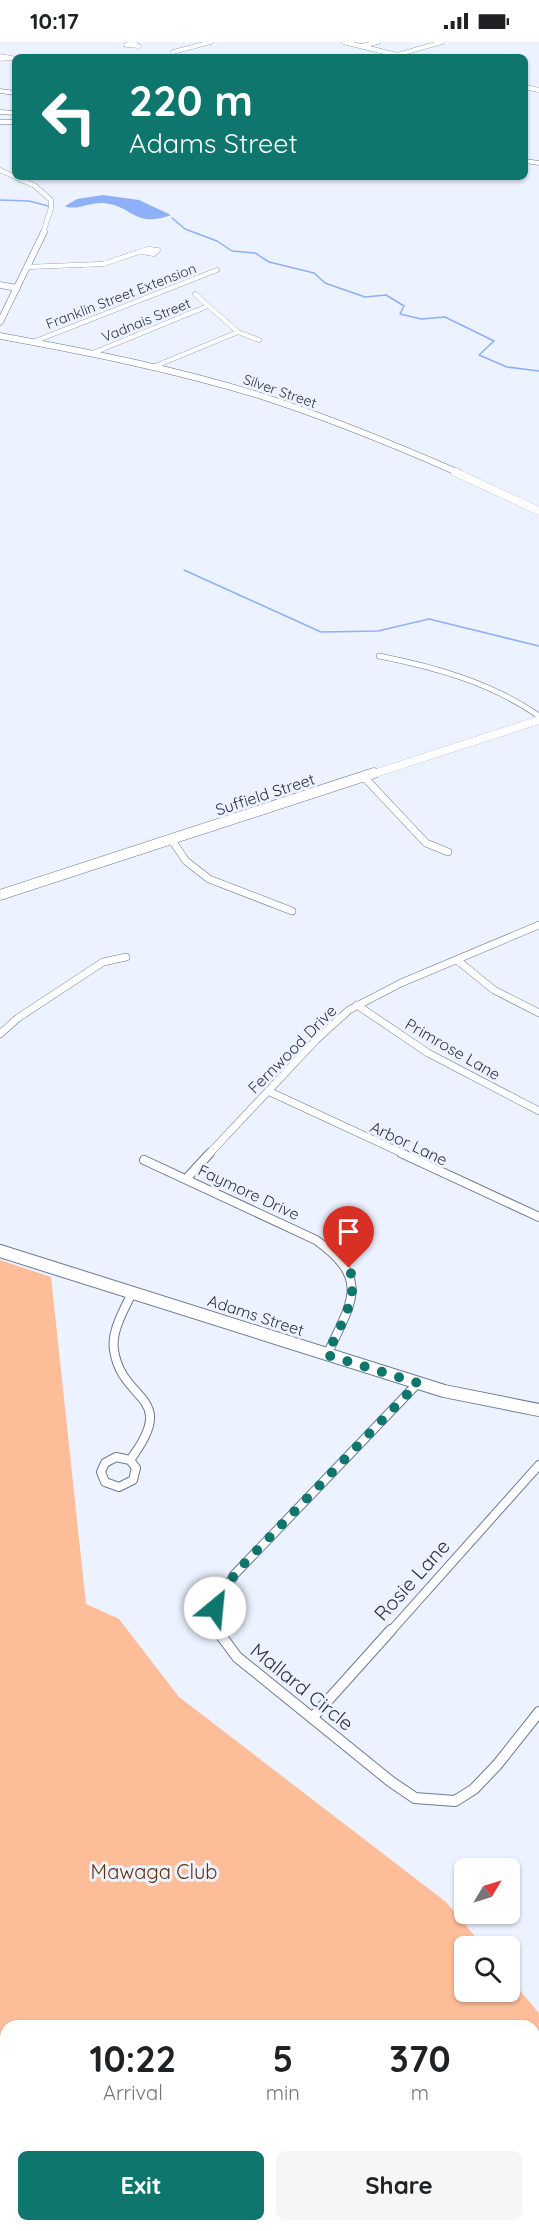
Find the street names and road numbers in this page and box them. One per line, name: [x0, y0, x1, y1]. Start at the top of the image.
street label: Franklin Street Extension: [43, 259, 199, 333]
street label: Vadnais Street: [99, 294, 193, 346]
street label: Silver Street: [241, 370, 319, 412]
street label: Suffield Street: [213, 769, 317, 819]
street label: Fernwood Drive: [243, 1000, 341, 1098]
street label: Primrose Lane: [402, 1014, 504, 1084]
street label: Arbor Lane: [367, 1116, 451, 1170]
street label: Faymore Drive: [195, 1160, 303, 1224]
street label: Adams Street: [205, 1290, 307, 1340]
street label: Rosie Lane: [368, 1534, 455, 1626]
street label: Mallard Circle: [246, 1637, 359, 1736]

